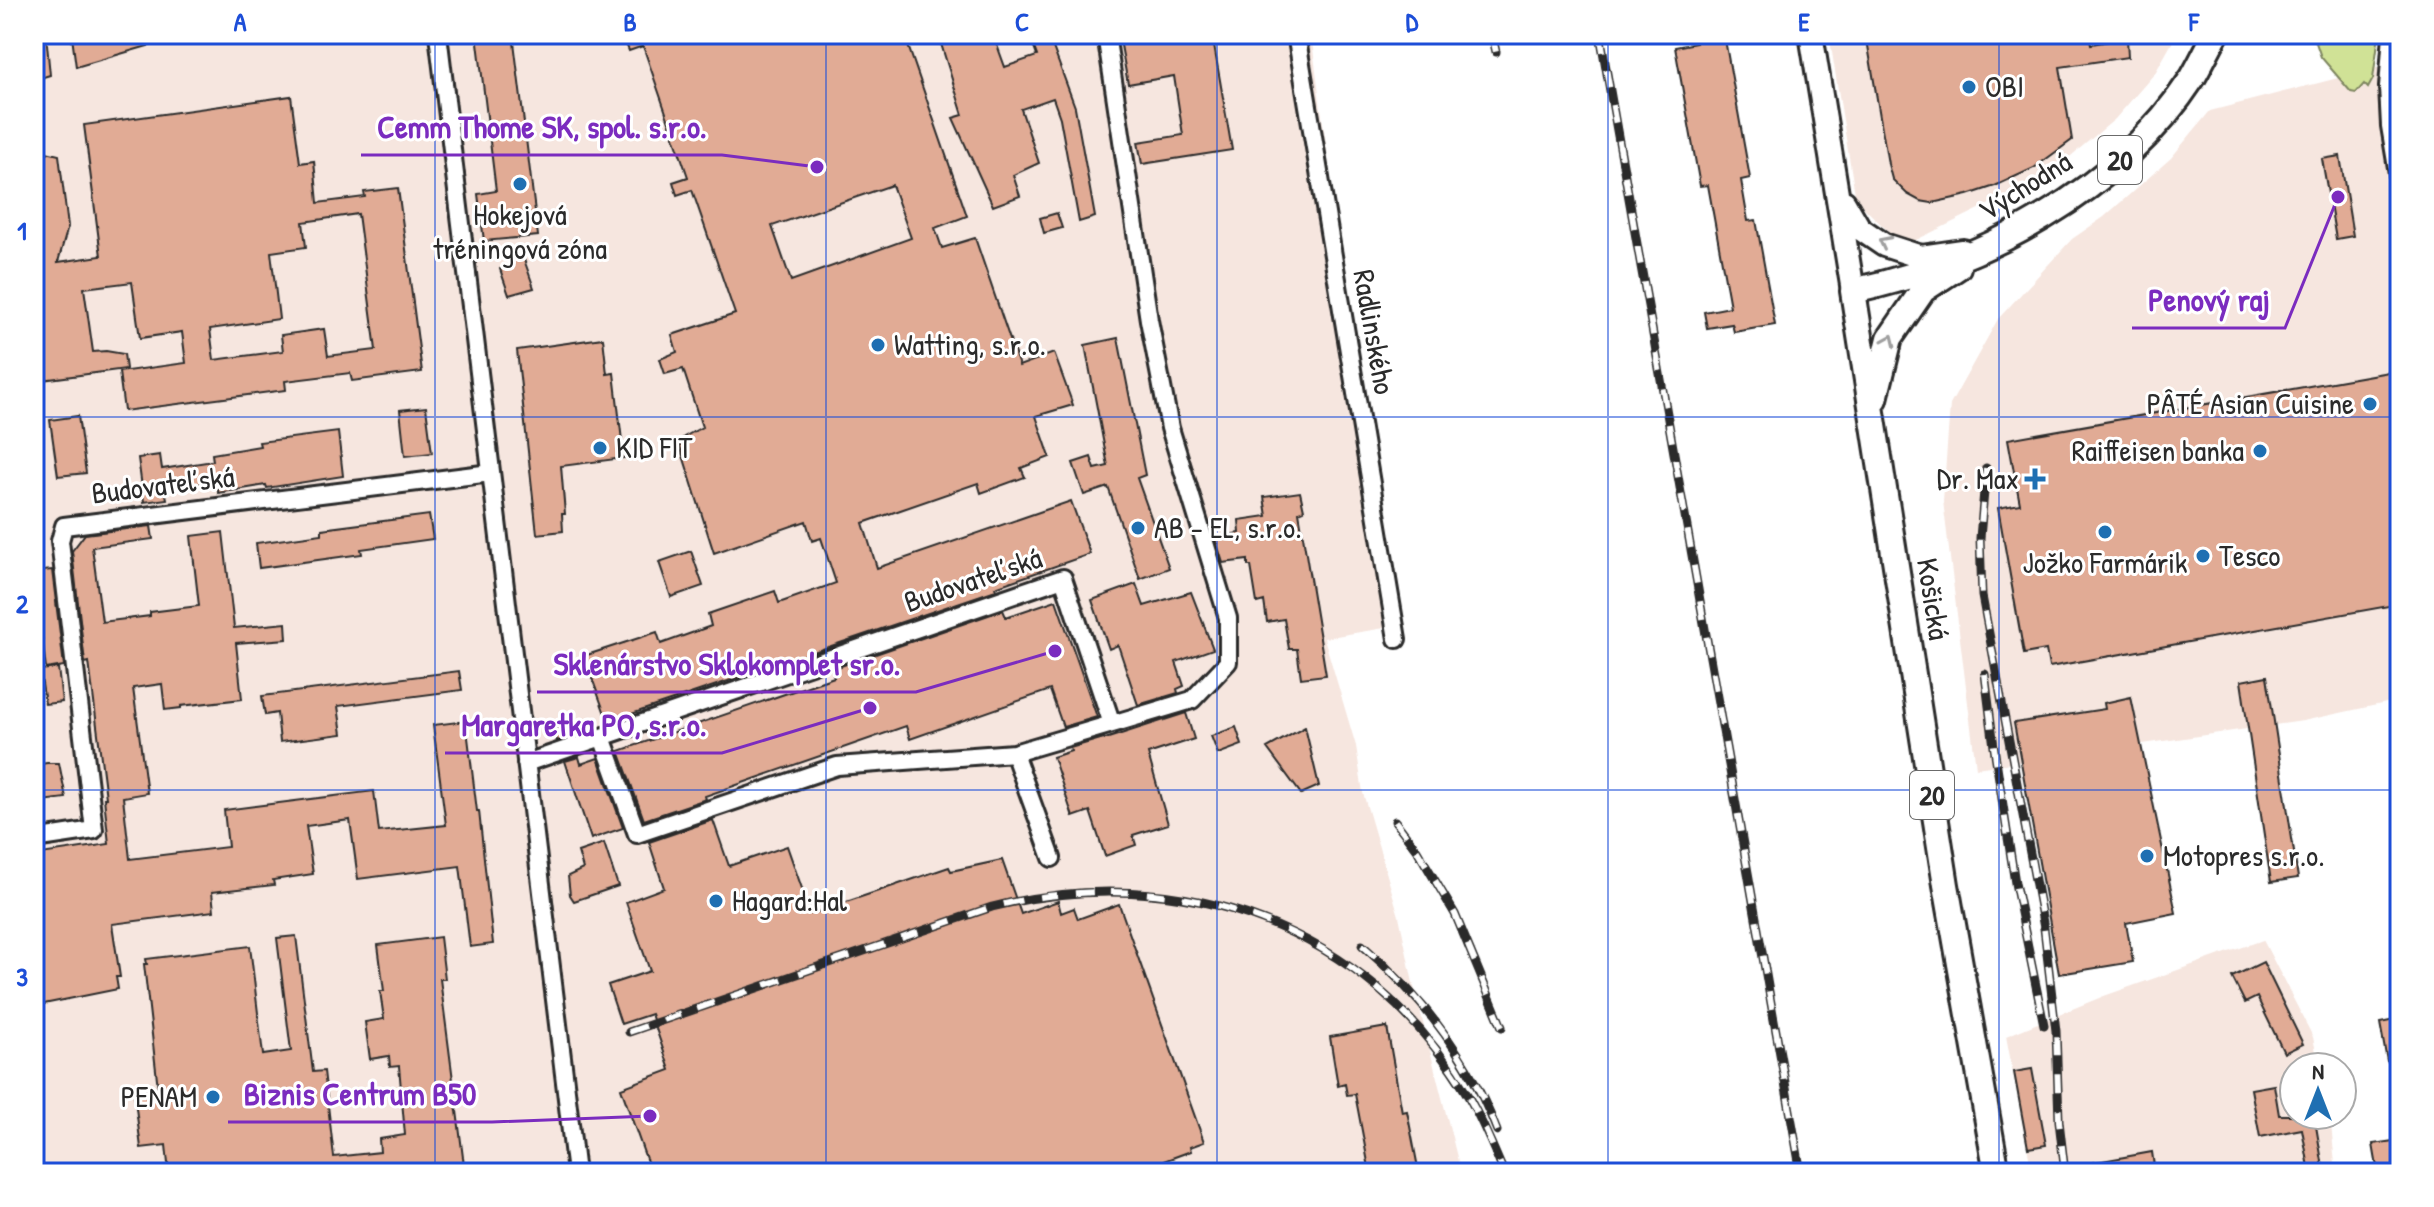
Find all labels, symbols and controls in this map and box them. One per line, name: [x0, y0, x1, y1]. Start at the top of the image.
text: A: [234, 4, 247, 39]
text: B: [623, 4, 637, 39]
text: C: [1015, 4, 1029, 39]
text: D: [1406, 4, 1419, 39]
text: E: [1798, 4, 1810, 39]
text: F: [2188, 4, 2200, 39]
place label: OBI: [1985, 66, 2024, 106]
marker: OBI: [1960, 78, 1978, 96]
callout: Cemm Thome SK, spol. s.r.o.: [361, 99, 722, 155]
text: Cemm Thome SK, spol. s.r.o.: [377, 105, 707, 149]
road number: 20: [2098, 136, 2142, 184]
street label: Východná: [1970, 141, 2079, 229]
marker: Hokejová tréningová zóna: [511, 175, 529, 193]
place label: Hokejová tréningová zóna: [433, 194, 607, 268]
text: 1: [17, 213, 27, 248]
one-way arrow: [1877, 237, 1892, 252]
street label: Radlinského: [1344, 266, 1406, 397]
callout: Penový raj: [2132, 272, 2285, 328]
text: Penový raj: [2148, 278, 2270, 322]
place label: Watting, s.r.o.: [894, 324, 1046, 364]
one-way arrow: [1881, 334, 1897, 348]
marker: Watting, s.r.o.: [869, 336, 887, 354]
place label: PÂTÉ Asian Cuisine: [2147, 383, 2354, 423]
marker: PÂTÉ Asian Cuisine: [2361, 395, 2379, 413]
place label: KID FIT: [616, 427, 693, 467]
place label: Raiffeisen banka: [2072, 430, 2244, 470]
marker: KID FIT: [591, 439, 609, 457]
marker: Raiffeisen banka: [2251, 442, 2269, 460]
street label: Budovateľská: [89, 455, 237, 513]
place label: Dr. Max: [1937, 458, 2019, 498]
marker: Dr. Max: [2026, 470, 2044, 488]
place label: AB - EL, s.r.o.: [1154, 507, 1302, 547]
marker: AB - EL, s.r.o.: [1129, 519, 1147, 537]
marker: Jožko Farmárik: [2096, 523, 2114, 541]
place label: Tesco: [2219, 535, 2280, 575]
street label: Budovateľská: [898, 537, 1047, 621]
place label: Jožko Farmárik: [2023, 542, 2187, 582]
marker: Tesco: [2194, 547, 2212, 565]
street label: Košická: [1908, 555, 1960, 643]
text: 2: [16, 586, 29, 621]
callout: Sklenárstvo Sklokomplet sr.o.: [537, 636, 916, 692]
text: Sklenárstvo Sklokomplet sr.o.: [554, 642, 900, 686]
callout: Margaretka PO, s.r.o.: [445, 697, 722, 753]
text: Margaretka PO, s.r.o.: [461, 703, 707, 747]
road number: 20: [1910, 771, 1954, 819]
place label: Motopres s.r.o.: [2163, 835, 2325, 875]
marker: Motopres s.r.o.: [2138, 847, 2156, 865]
place label: Hagard:Hal: [732, 880, 847, 920]
marker: Hagard:Hal: [707, 892, 725, 910]
text: 3: [16, 959, 28, 994]
north arrow: [2278, 1051, 2358, 1131]
text: N: [2312, 1056, 2324, 1086]
callout: Biznis Centrum B50: [228, 1066, 492, 1122]
text: Biznis Centrum B50: [244, 1072, 476, 1115]
place label: PENAM: [121, 1076, 197, 1116]
marker: PENAM: [204, 1088, 222, 1106]

